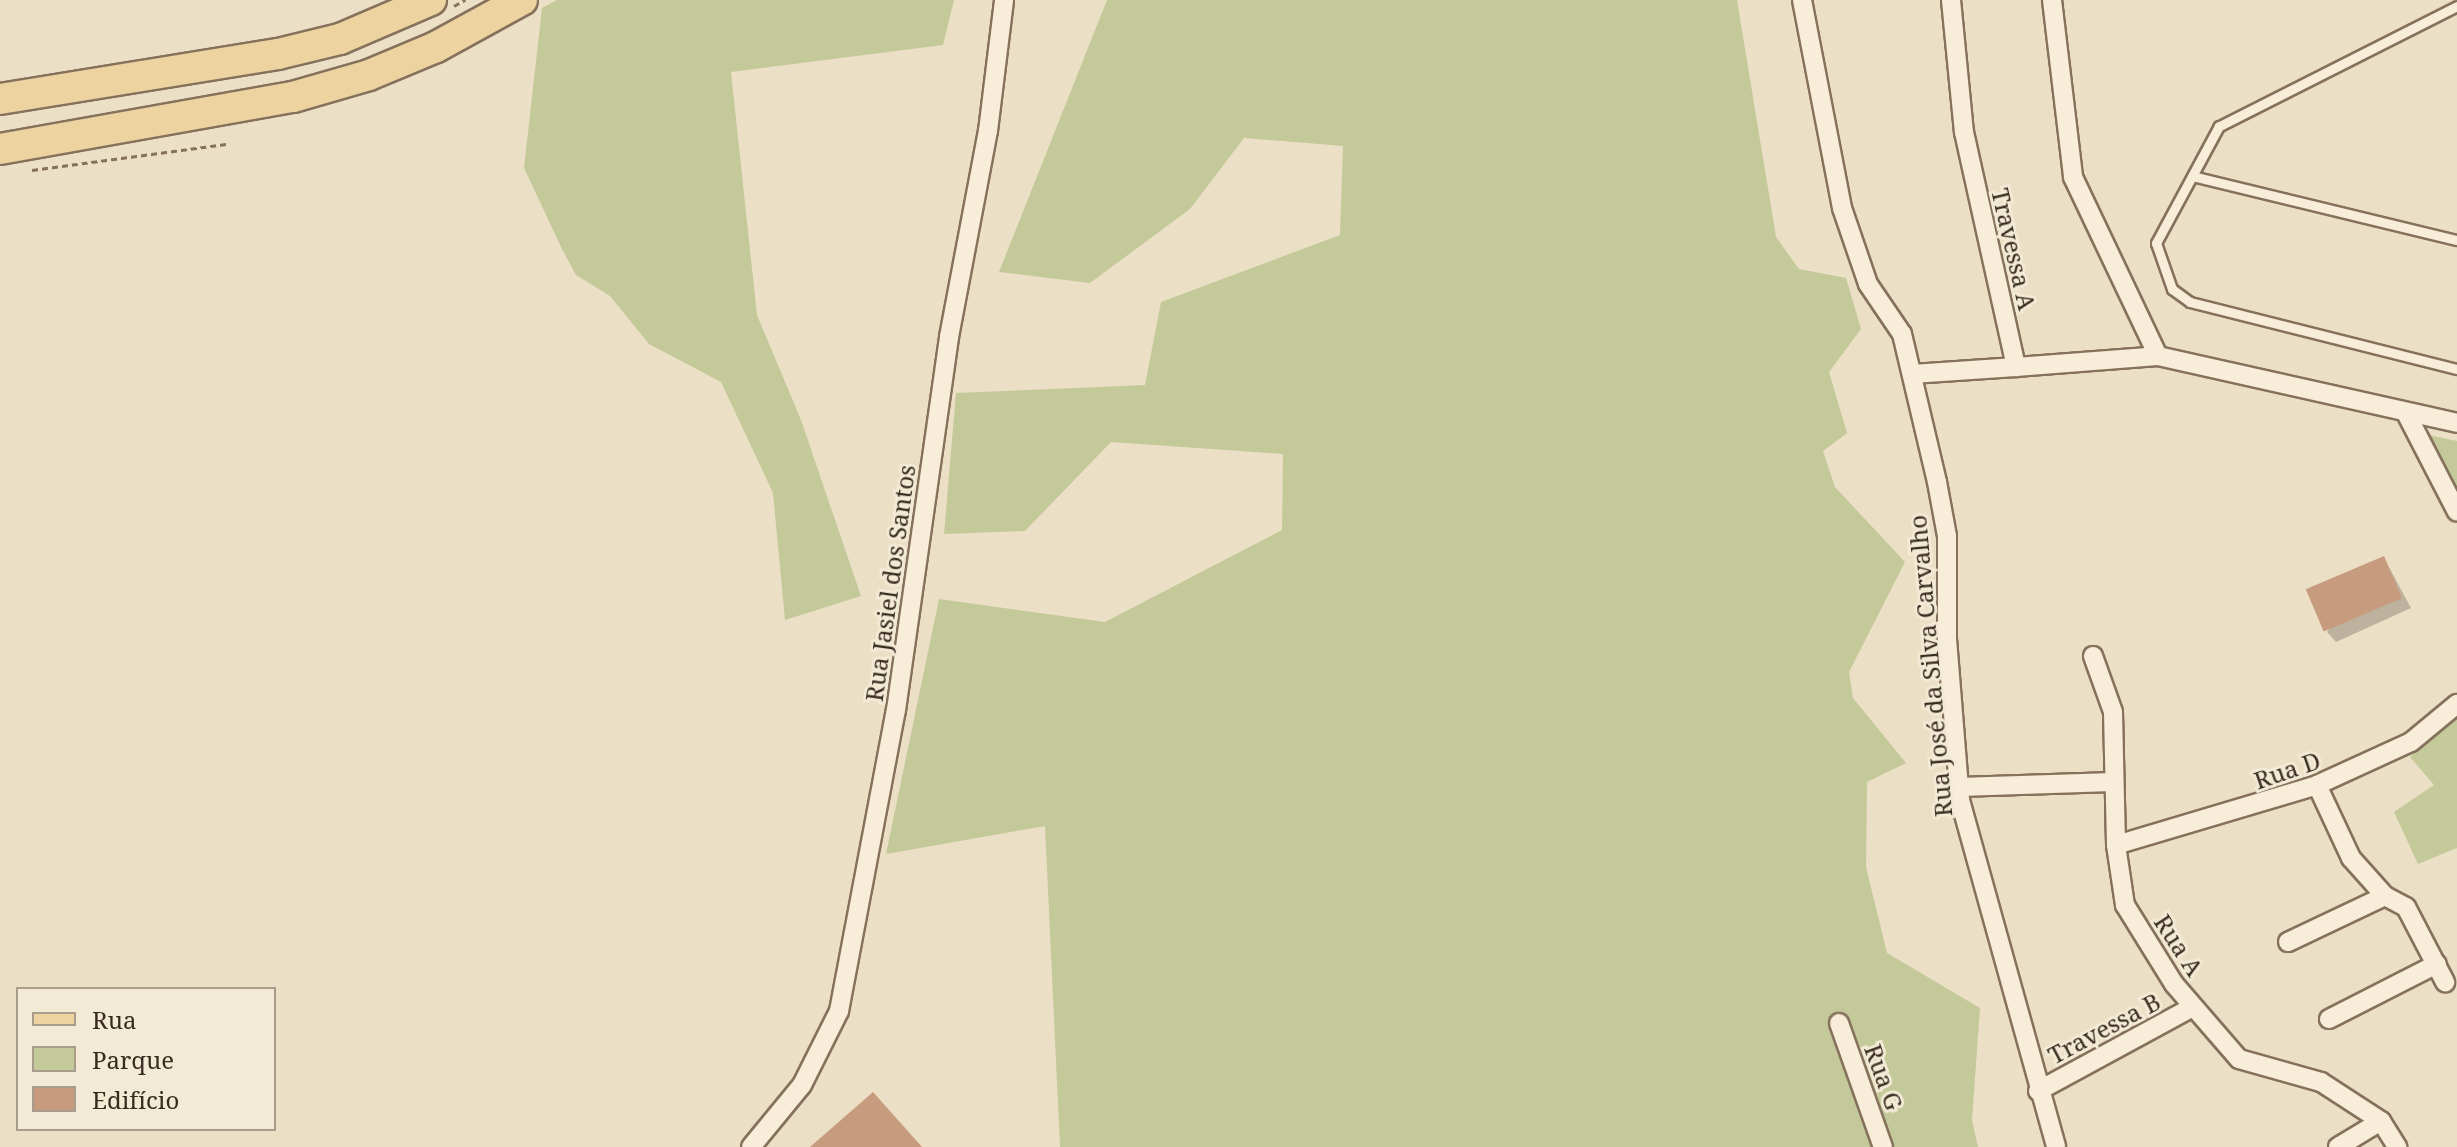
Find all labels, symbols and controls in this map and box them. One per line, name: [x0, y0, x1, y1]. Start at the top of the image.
street label: Travessa A: [1986, 185, 2042, 313]
street label: Rua Jasiel dos Santos: [859, 463, 921, 703]
street label: Rua José da Silva Carvalho: [1902, 514, 1958, 818]
street label: Rua D: [2250, 745, 2324, 795]
street label: Rua A: [2148, 909, 2210, 981]
street label: Travessa B: [2043, 986, 2165, 1070]
legend: [16, 987, 276, 1131]
text: Rua: [92, 1003, 137, 1036]
street label: Rua G: [1859, 1040, 1909, 1114]
text: Parque: [92, 1043, 174, 1076]
text: Edifício: [92, 1083, 179, 1116]

